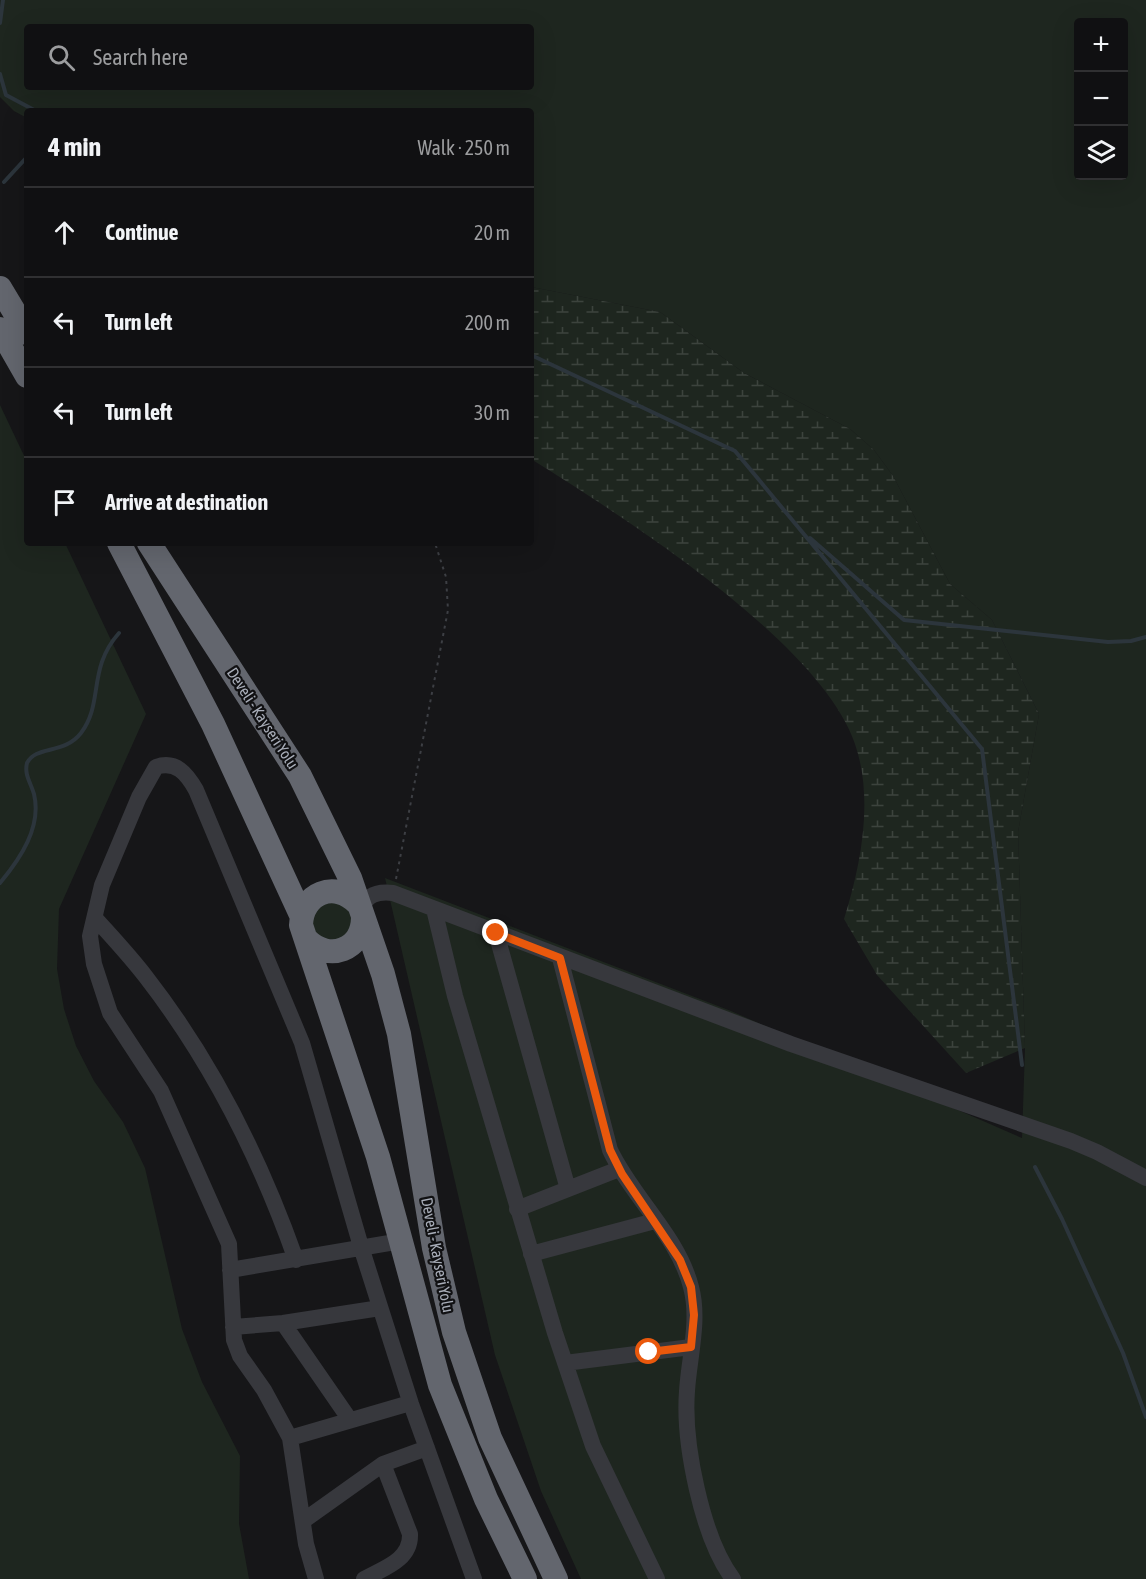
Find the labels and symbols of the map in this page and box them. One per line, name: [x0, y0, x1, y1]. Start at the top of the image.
street label: Develi - Kayseri Yolu: [223, 664, 302, 772]
route end: [482, 919, 508, 945]
street label: Develi - Kayseri Yolu: [417, 1196, 458, 1314]
route start: [635, 1338, 661, 1364]

